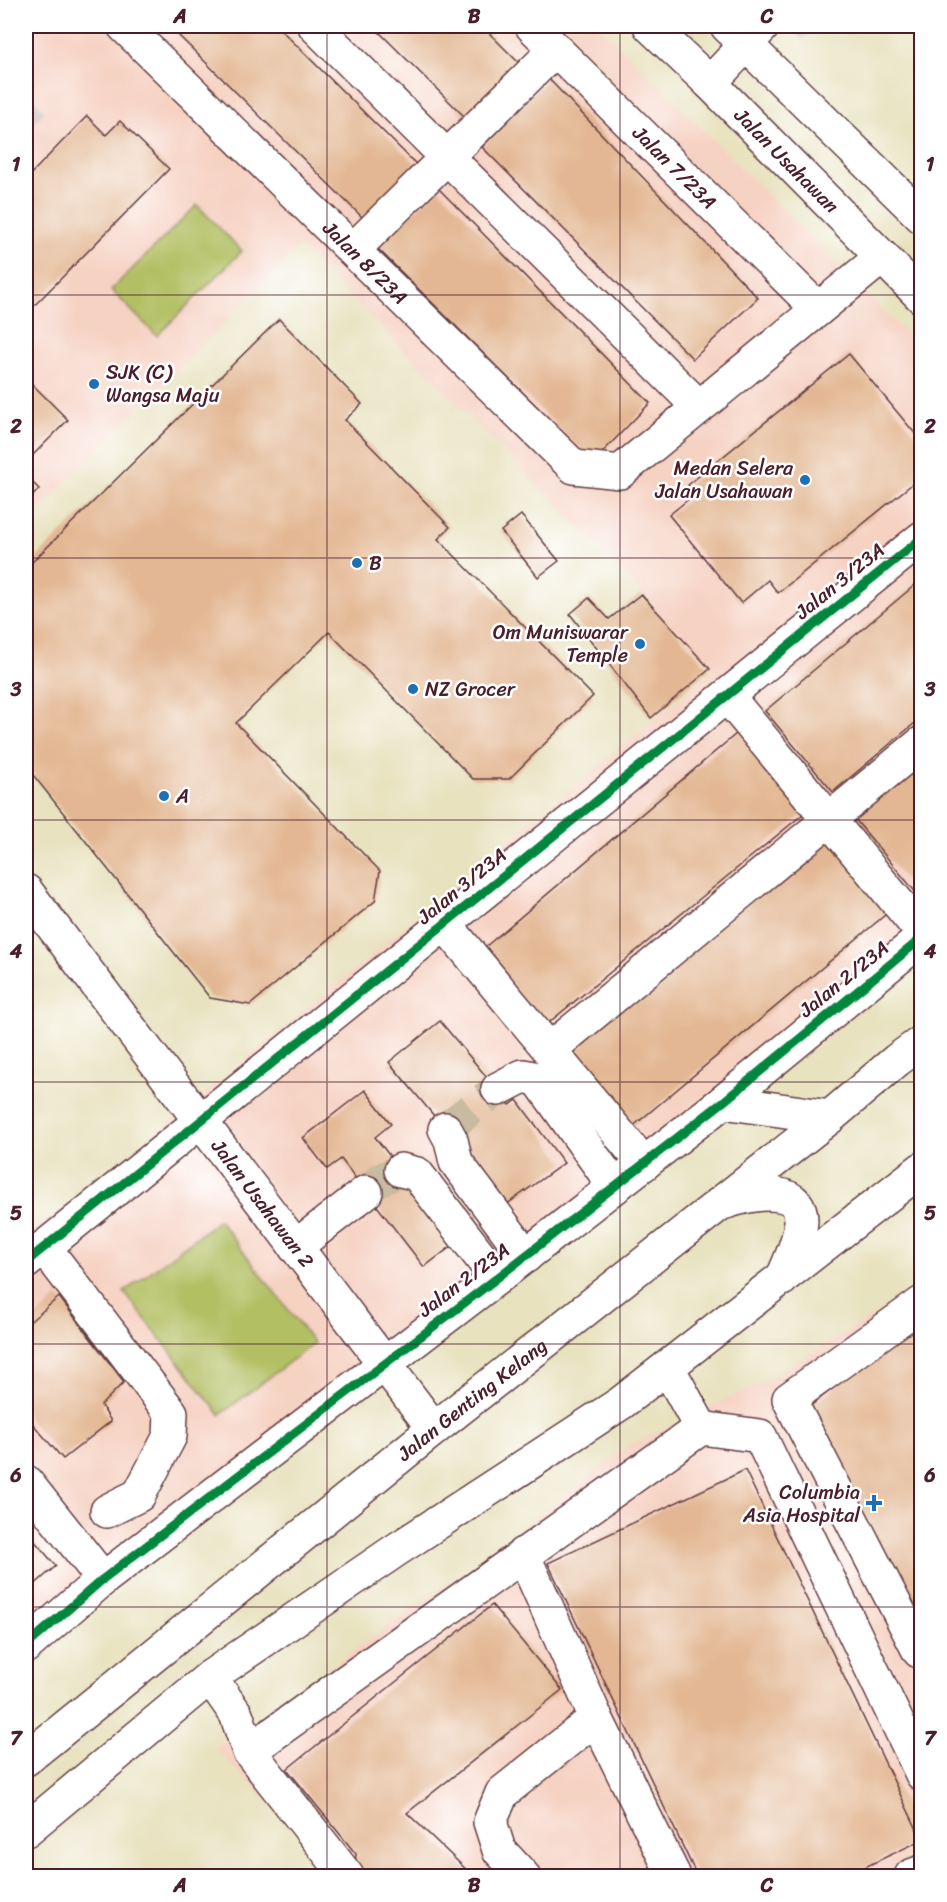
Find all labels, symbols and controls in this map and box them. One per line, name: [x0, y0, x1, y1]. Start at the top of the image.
text: A: [172, 0, 187, 34]
text: B: [468, 0, 481, 34]
text: C: [760, 0, 774, 34]
street label: Jalan Usahawan: [725, 99, 848, 222]
street label: Jalan 7/23A: [623, 116, 726, 218]
text: 1: [12, 147, 21, 182]
text: 1: [926, 147, 935, 182]
street label: Jalan 8/23A: [314, 211, 417, 313]
place label: SJK (C) Wangsa Maju: [106, 355, 220, 413]
marker: SJK (C) Wangsa Maju: [87, 377, 101, 391]
text: 2: [9, 409, 22, 444]
text: 2: [923, 409, 936, 444]
place label: Medan Selera Jalan Usahawan: [654, 451, 794, 509]
marker: Medan Selera Jalan Usahawan: [798, 473, 812, 487]
street label: Jalan 3/23A: [786, 534, 893, 629]
place label: B: [369, 546, 382, 581]
marker: B: [350, 556, 364, 570]
place label: Om Muniswarar Temple: [493, 615, 629, 673]
marker: Om Muniswarar Temple: [633, 637, 647, 651]
text: 3: [10, 672, 22, 707]
place label: NZ Grocer: [425, 672, 516, 707]
text: 3: [924, 672, 936, 707]
marker: NZ Grocer: [406, 682, 420, 696]
place label: A: [175, 779, 189, 814]
marker: A: [157, 789, 171, 803]
street label: Jalan 3/23A: [408, 839, 515, 934]
street label: Jalan 2/23A: [790, 931, 897, 1027]
text: 4: [9, 934, 23, 969]
text: 4: [923, 934, 937, 969]
street label: Jalan Usahawan 2: [202, 1130, 324, 1276]
text: 5: [10, 1196, 22, 1231]
text: 5: [924, 1196, 936, 1231]
street label: Jalan 2/23A: [409, 1233, 518, 1327]
street label: Jalan Genting Kelang: [388, 1329, 555, 1471]
text: 6: [9, 1458, 22, 1493]
text: 6: [923, 1458, 936, 1493]
place label: Columbia Asia Hospital: [742, 1475, 861, 1533]
marker: Columbia Asia Hospital: [865, 1494, 883, 1512]
text: 7: [10, 1721, 23, 1756]
text: 7: [924, 1721, 937, 1756]
text: A: [172, 1868, 187, 1902]
text: B: [468, 1868, 481, 1902]
text: C: [760, 1868, 774, 1902]

